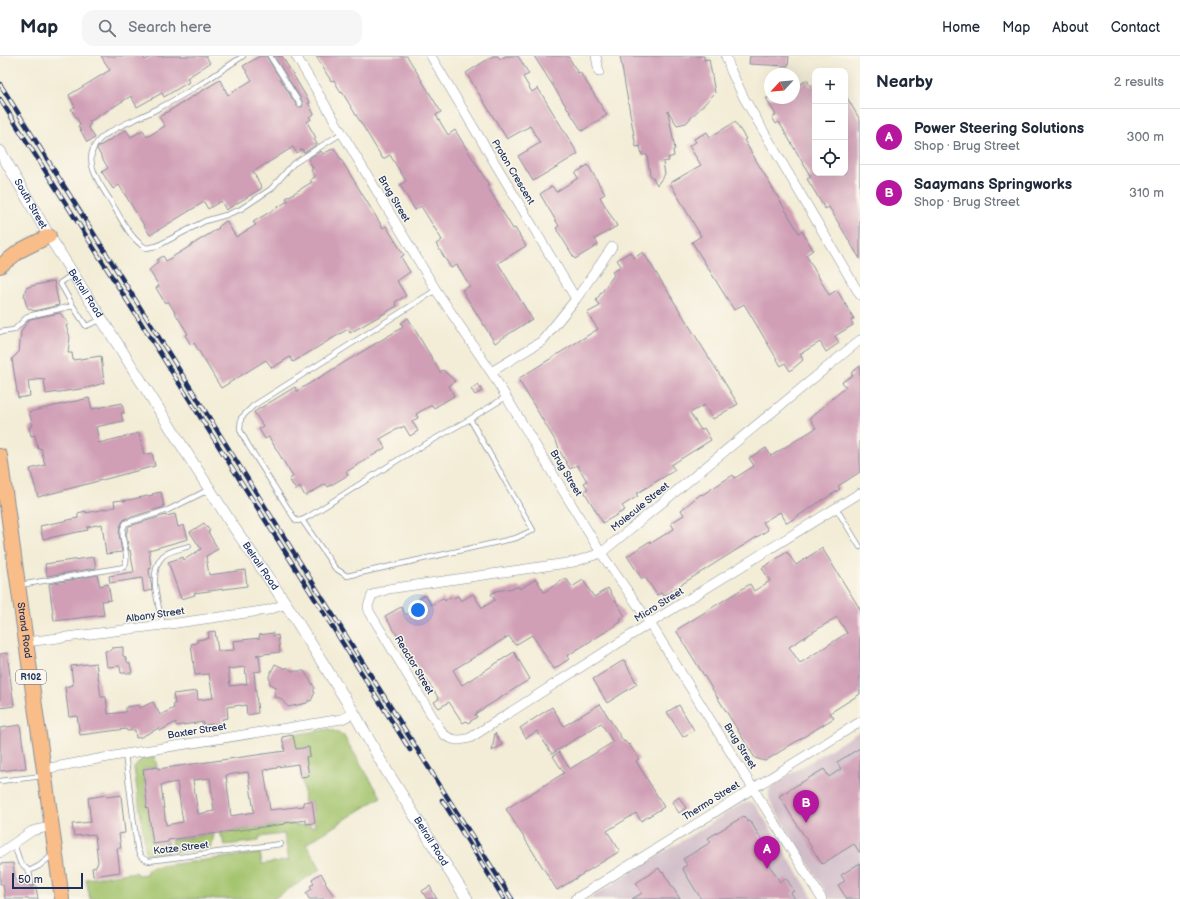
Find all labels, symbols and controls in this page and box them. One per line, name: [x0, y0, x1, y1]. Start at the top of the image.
search box: [82, 10, 362, 46]
text: Map: [20, 16, 58, 39]
icon: search: [96, 17, 118, 39]
text: Search here: [128, 18, 211, 37]
text: Home: [942, 19, 980, 36]
text: Map: [1002, 19, 1030, 36]
text: About: [1052, 19, 1089, 36]
text: Contact: [1111, 19, 1160, 36]
north arrow: [764, 68, 800, 104]
map controls: [812, 68, 848, 176]
button: +: [812, 68, 848, 104]
text: Nearby: [876, 72, 933, 92]
text: 2 results: [1114, 74, 1164, 90]
button: −: [812, 104, 848, 140]
text: Power Steering Solutions: [914, 119, 1084, 138]
text: A: [885, 129, 893, 145]
text: 300 m: [1126, 129, 1164, 145]
street label: Proton Crescent: [489, 137, 537, 207]
text: Shop · Brug Street: [914, 138, 1020, 154]
button: locate: [812, 140, 848, 176]
street label: Brug Street: [376, 174, 412, 224]
text: Saaymans Springworks: [914, 175, 1072, 194]
street label: South Street: [11, 177, 50, 231]
text: B: [884, 185, 894, 201]
text: 310 m: [1129, 185, 1164, 201]
text: Shop · Brug Street: [914, 194, 1020, 210]
street label: Belrail Road: [65, 267, 105, 320]
street label: Brug Street: [548, 448, 584, 498]
street label: Molecule Street: [609, 480, 671, 534]
street label: Belrail Road: [240, 540, 281, 593]
street label: Micro Street: [632, 585, 686, 625]
your location: [408, 600, 428, 620]
street label: Strand Road: [15, 601, 34, 659]
street label: Albany Street: [125, 605, 185, 625]
street label: Reactor Street: [392, 634, 436, 696]
road number: R102: [16, 670, 46, 684]
street label: Baxter Street: [167, 720, 227, 742]
street label: Brug Street: [721, 721, 759, 771]
street label: Thermo Street: [680, 779, 742, 823]
pin: B: [793, 790, 819, 823]
street label: Belrail Road: [411, 815, 451, 868]
pin: A: [754, 836, 780, 869]
street label: Kotze Street: [153, 839, 209, 857]
scale bar: [12, 871, 83, 890]
text: 50 m: [18, 873, 43, 886]

